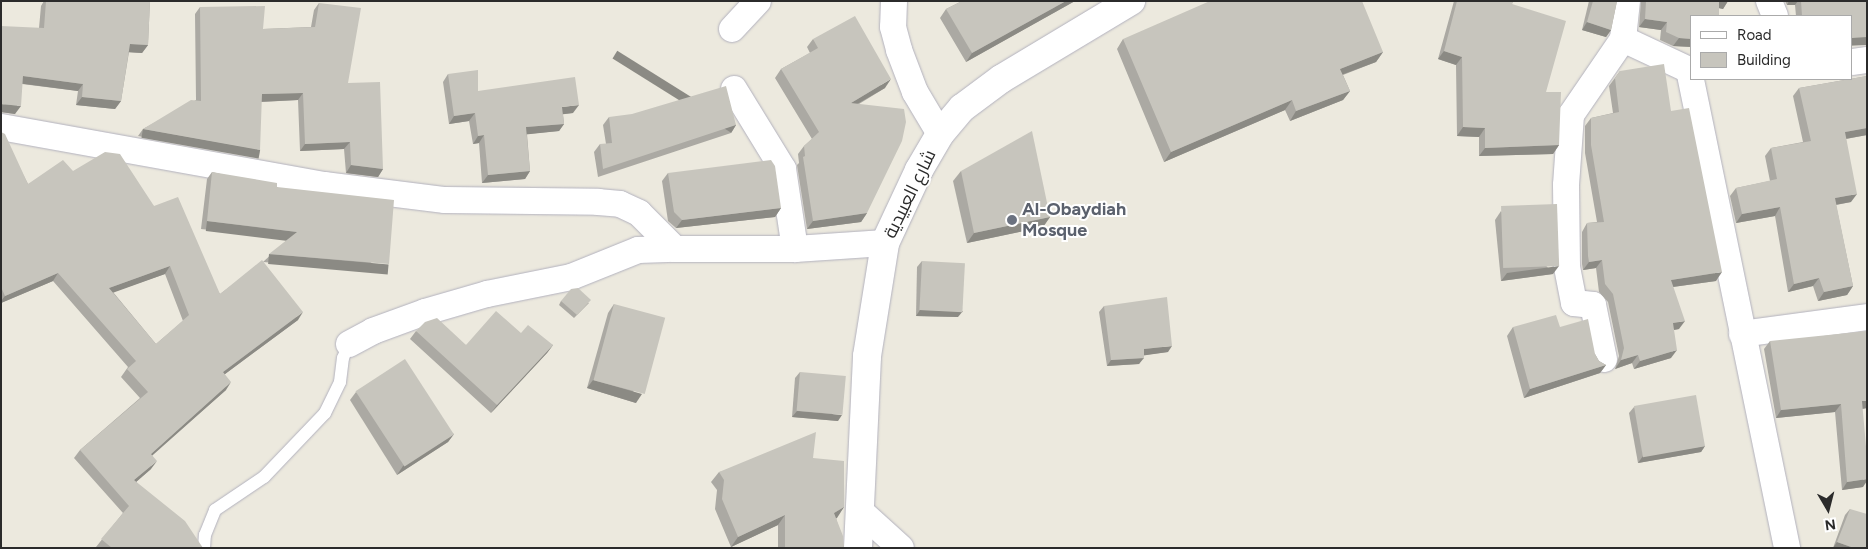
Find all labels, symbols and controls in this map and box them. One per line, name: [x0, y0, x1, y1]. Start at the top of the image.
legend: [1690, 15, 1853, 80]
text: Road: [1737, 26, 1772, 44]
text: Building: [1737, 51, 1791, 69]
street label: شارع العبيدية: [879, 146, 941, 242]
place label: Al-Obaydiah Mosque: [1022, 199, 1126, 242]
marker: Al-Obaydiah Mosque: [1006, 214, 1018, 226]
north arrow: [1803, 484, 1853, 534]
text: N: [1824, 515, 1837, 534]

